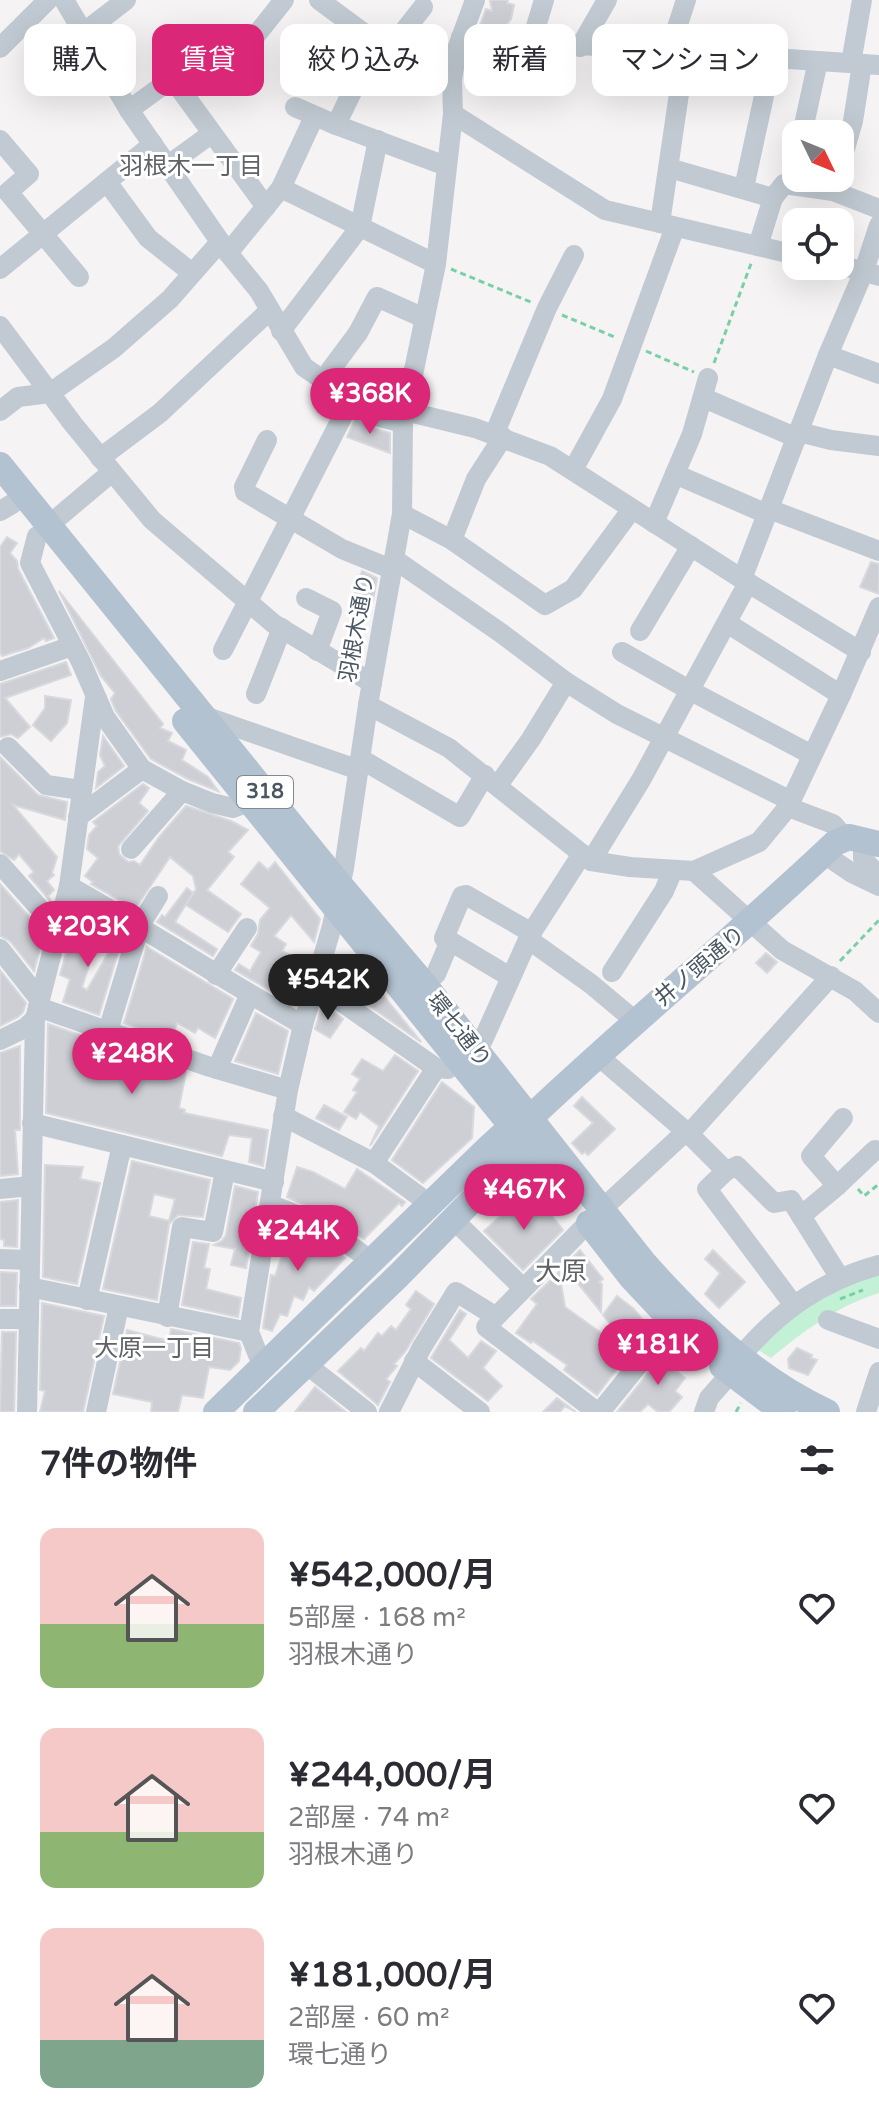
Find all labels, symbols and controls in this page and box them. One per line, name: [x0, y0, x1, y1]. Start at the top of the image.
chip: 購入: [24, 24, 136, 96]
chip: 賃貸: [152, 24, 264, 96]
chip: 絞り込み: [280, 24, 448, 96]
chip: 新着: [464, 24, 576, 96]
chip: マンション: [592, 24, 788, 96]
north arrow: [782, 120, 854, 192]
map controls: [782, 120, 854, 280]
district label: 羽根木一丁目: [119, 152, 263, 181]
button: locate: [782, 208, 854, 280]
pin: ¥368K: [314, 368, 426, 436]
text: ¥368K: [328, 378, 412, 409]
street label: 羽根木通り: [335, 572, 379, 684]
road number: 318: [237, 776, 293, 808]
pin: ¥203K: [32, 901, 144, 969]
text: ¥203K: [46, 911, 130, 942]
street label: 井ノ頭通り: [650, 921, 750, 1011]
pin: ¥542K: [272, 954, 384, 1022]
text: ¥542K: [286, 964, 370, 995]
street label: 環七通り: [422, 987, 496, 1073]
pin: ¥248K: [76, 1028, 188, 1096]
text: ¥248K: [90, 1038, 174, 1069]
pin: ¥467K: [468, 1164, 580, 1232]
text: ¥467K: [482, 1174, 566, 1205]
pin: ¥244K: [242, 1205, 354, 1273]
text: ¥244K: [256, 1215, 340, 1246]
district label: 大原: [535, 1256, 587, 1287]
pin: ¥181K: [602, 1319, 714, 1387]
text: ¥181K: [616, 1329, 700, 1360]
district label: 大原一丁目: [94, 1334, 214, 1363]
icon: filters: [795, 1438, 839, 1482]
text: 7件の物件: [40, 1444, 197, 1485]
text: ¥542,000/月: [288, 1555, 496, 1596]
icon: home: [104, 1560, 200, 1656]
icon: heart: [795, 1586, 839, 1630]
text: 5部屋 · 168 m²: [288, 1602, 466, 1633]
text: 羽根木通り: [288, 1639, 418, 1670]
text: ¥244,000/月: [288, 1755, 496, 1796]
icon: home: [104, 1760, 200, 1856]
icon: heart: [795, 1786, 839, 1830]
text: 2部屋 · 74 m²: [288, 1802, 450, 1833]
text: 羽根木通り: [288, 1839, 418, 1870]
text: ¥181,000/月: [288, 1955, 496, 1996]
icon: home: [104, 1960, 200, 2056]
icon: heart: [795, 1986, 839, 2030]
text: 2部屋 · 60 m²: [288, 2002, 450, 2033]
text: 環七通り: [288, 2039, 392, 2070]

